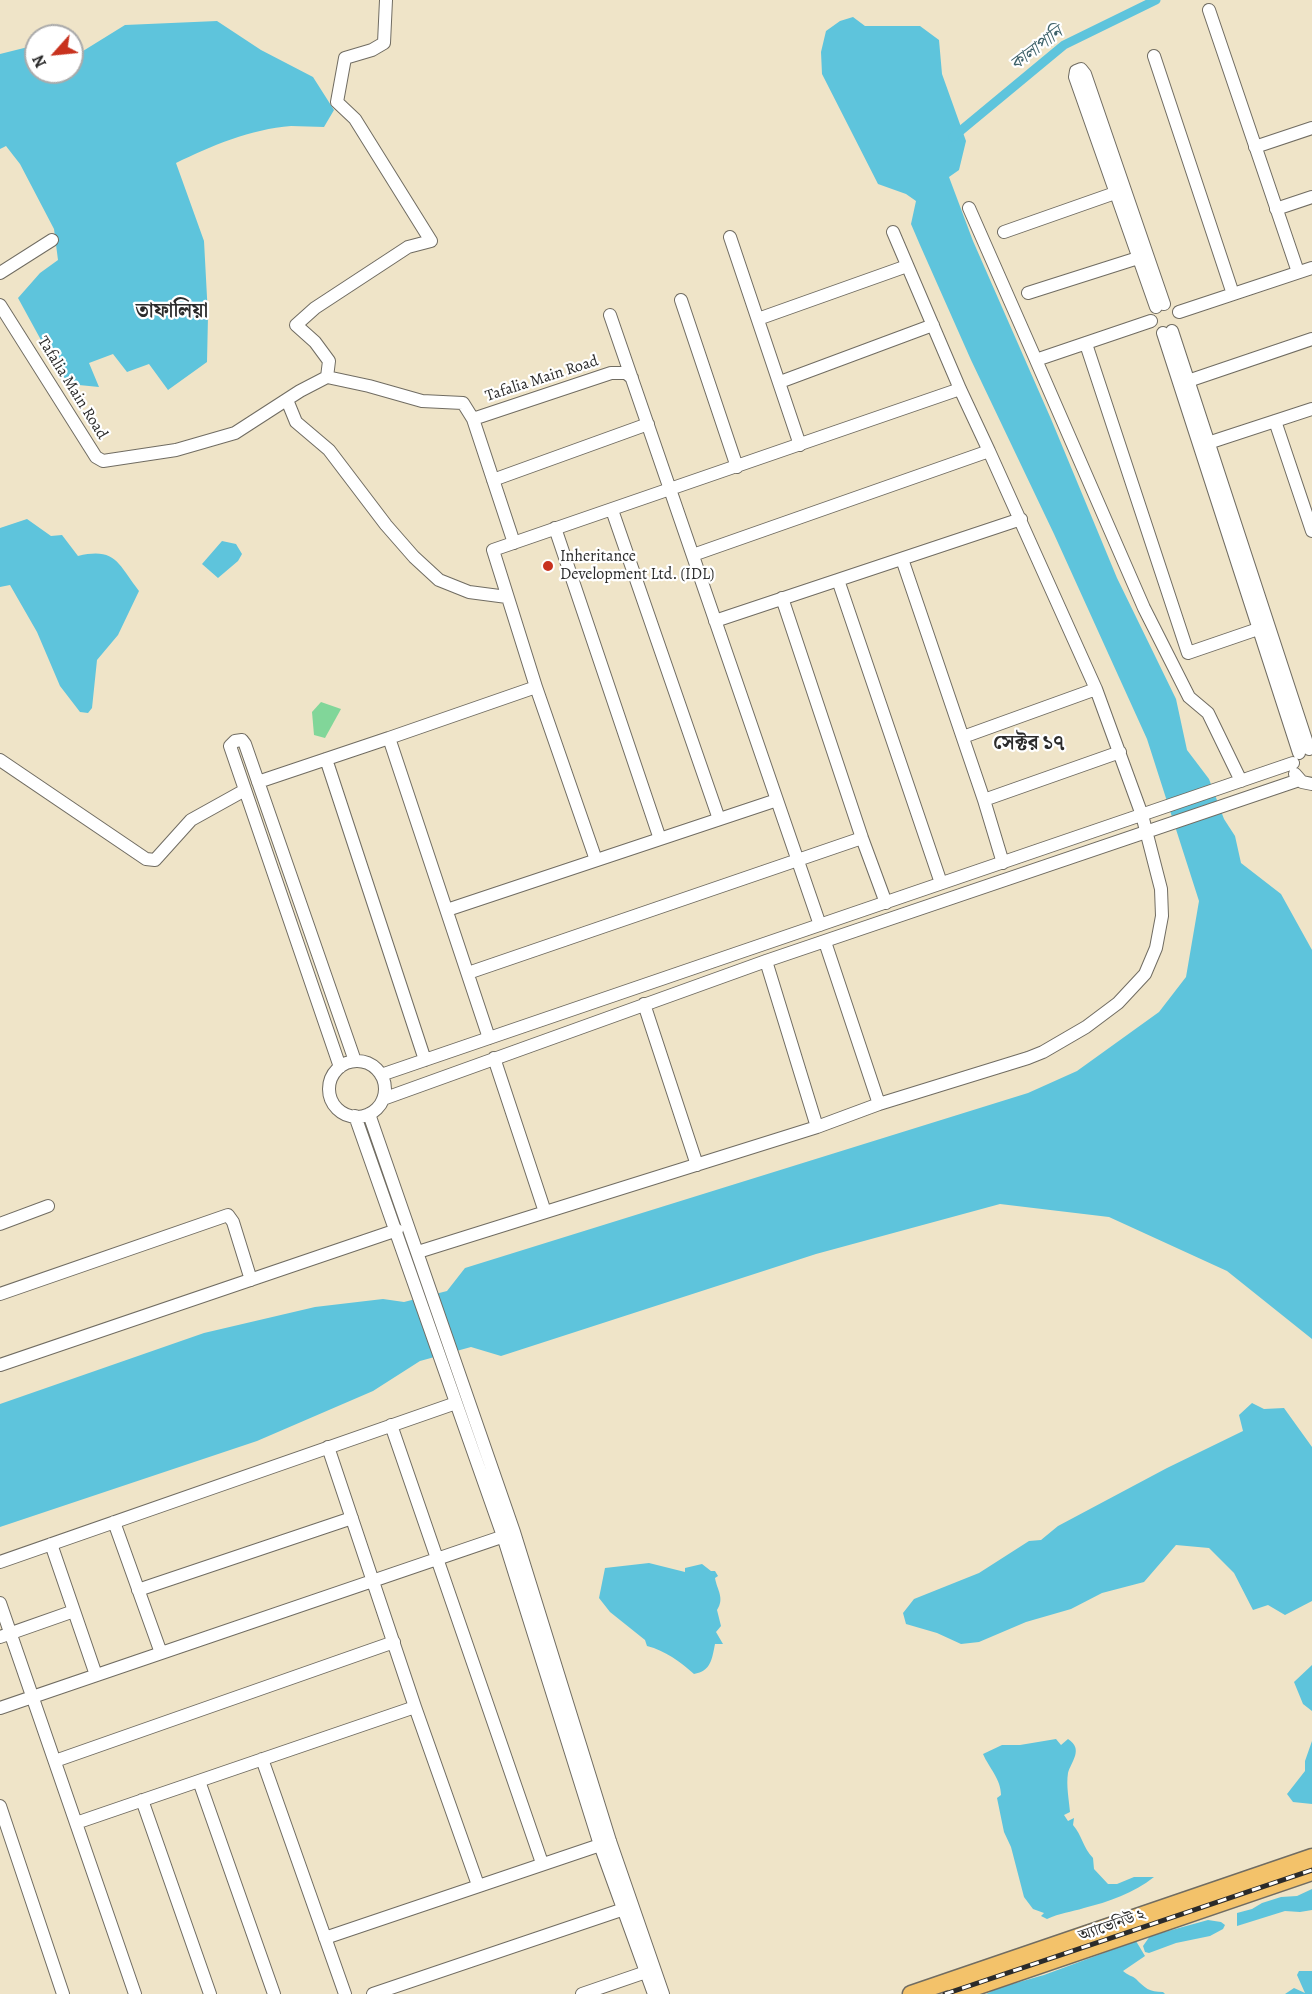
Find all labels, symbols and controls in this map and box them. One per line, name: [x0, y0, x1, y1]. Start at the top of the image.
water label: কালাপানি: [1007, 22, 1067, 76]
north arrow: [24, 24, 84, 84]
text: N: [27, 51, 52, 71]
district label: তাফালিয়া: [136, 300, 208, 324]
street label: Tafalia Main Road: [33, 333, 111, 443]
street label: Tafalia Main Road: [483, 352, 601, 406]
place label: Inheritance Development Ltd. (IDL): [560, 547, 714, 585]
marker: Inheritance Development Ltd. (IDL): [541, 559, 555, 573]
district label: সেক্টর ১৭: [993, 732, 1065, 756]
street label: অ্যাভেনিউ ২: [1076, 1906, 1148, 1946]

